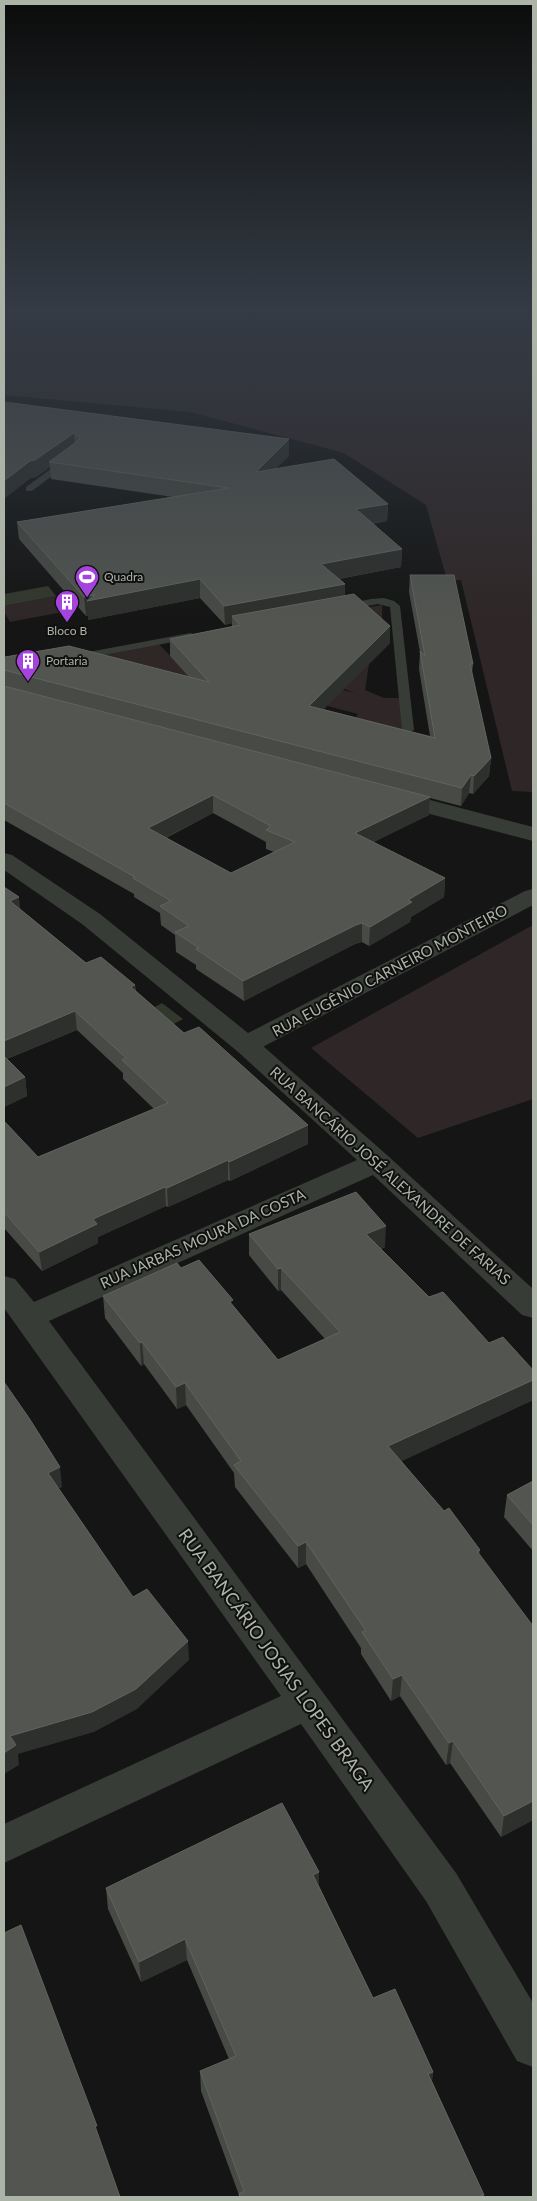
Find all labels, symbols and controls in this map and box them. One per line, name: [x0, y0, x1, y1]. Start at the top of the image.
sports icon: Quadra: [74, 564, 100, 598]
place label: Quadra: [104, 569, 143, 584]
building icon: Bloco B: [54, 589, 80, 623]
place label: Bloco B: [47, 623, 88, 638]
building icon: Portaria: [15, 648, 41, 682]
place label: Portaria: [46, 653, 88, 668]
street label: RUA EUGÊNIO CARNEIRO MONTEIRO: [269, 900, 510, 1040]
street label: RUA BANCÁRIO JOSÉ ALEXANDRE DE FARIAS: [267, 1062, 515, 1288]
street label: RUA JARBAS MOURA DA COSTA: [97, 1184, 309, 1292]
street label: RUA BANCÁRIO JOSIAS LOPES BRAGA: [174, 1524, 380, 1795]

